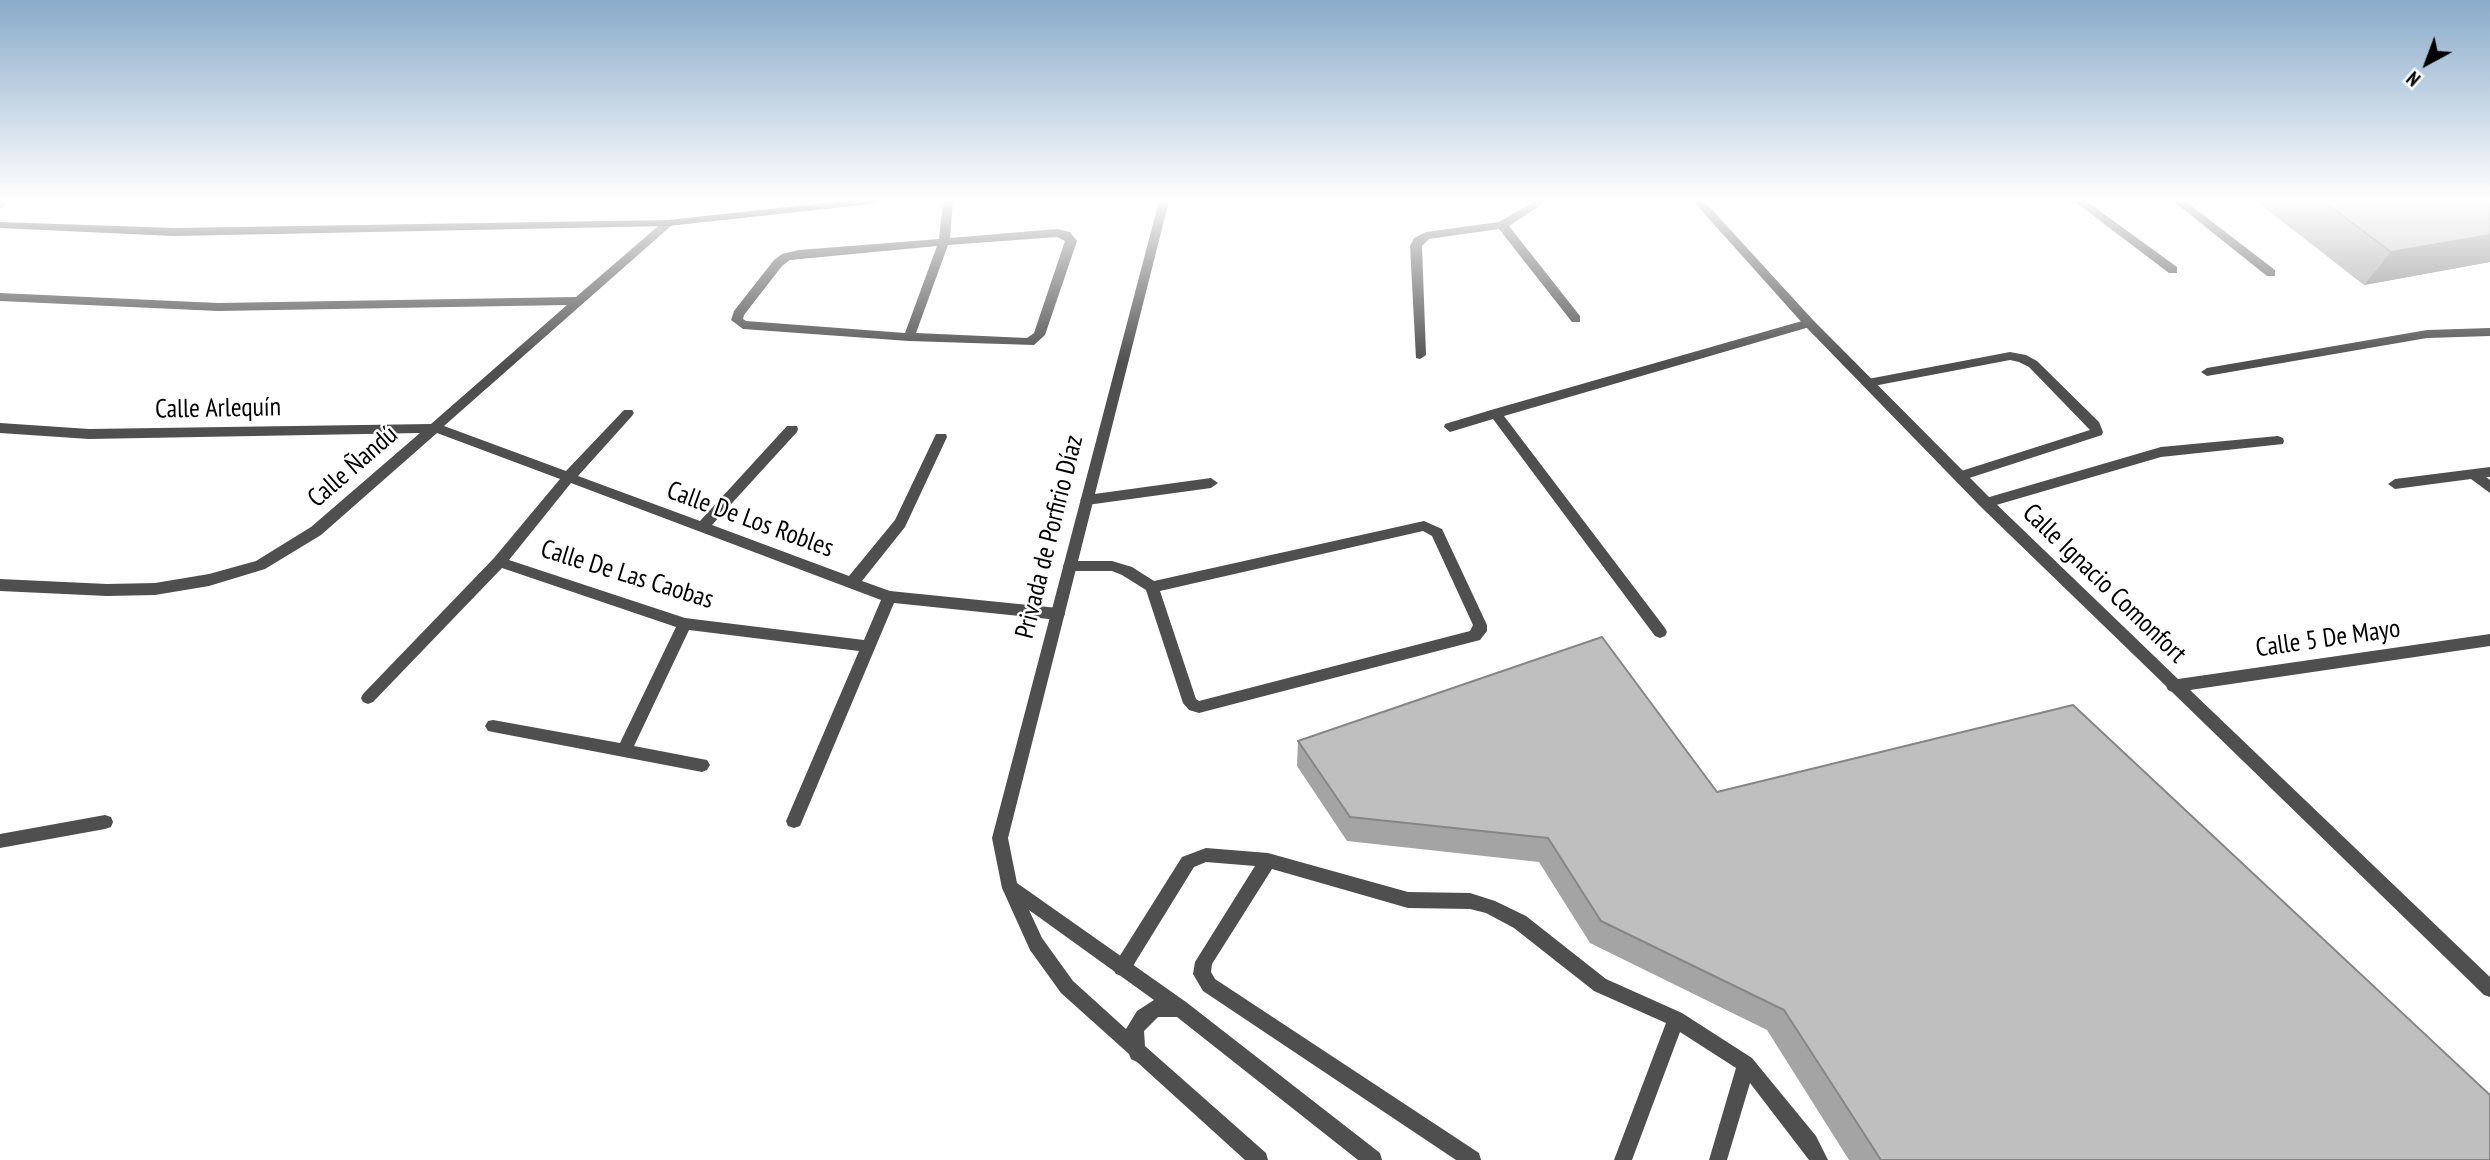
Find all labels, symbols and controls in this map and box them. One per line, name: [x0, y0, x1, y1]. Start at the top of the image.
north arrow: [2392, 28, 2462, 98]
text: N: [2401, 66, 2425, 91]
street label: Calle Arlequín: [155, 392, 281, 426]
street label: Calle Ñandú: [302, 420, 404, 514]
street label: Privada de Porfirio Díaz: [1010, 432, 1090, 642]
street label: Calle De Los Robles: [662, 475, 838, 565]
street label: Calle Ignacio Comonfort: [2016, 498, 2192, 670]
street label: Calle De Las Caobas: [537, 534, 717, 616]
street label: Calle 5 De Mayo: [2254, 613, 2402, 665]

